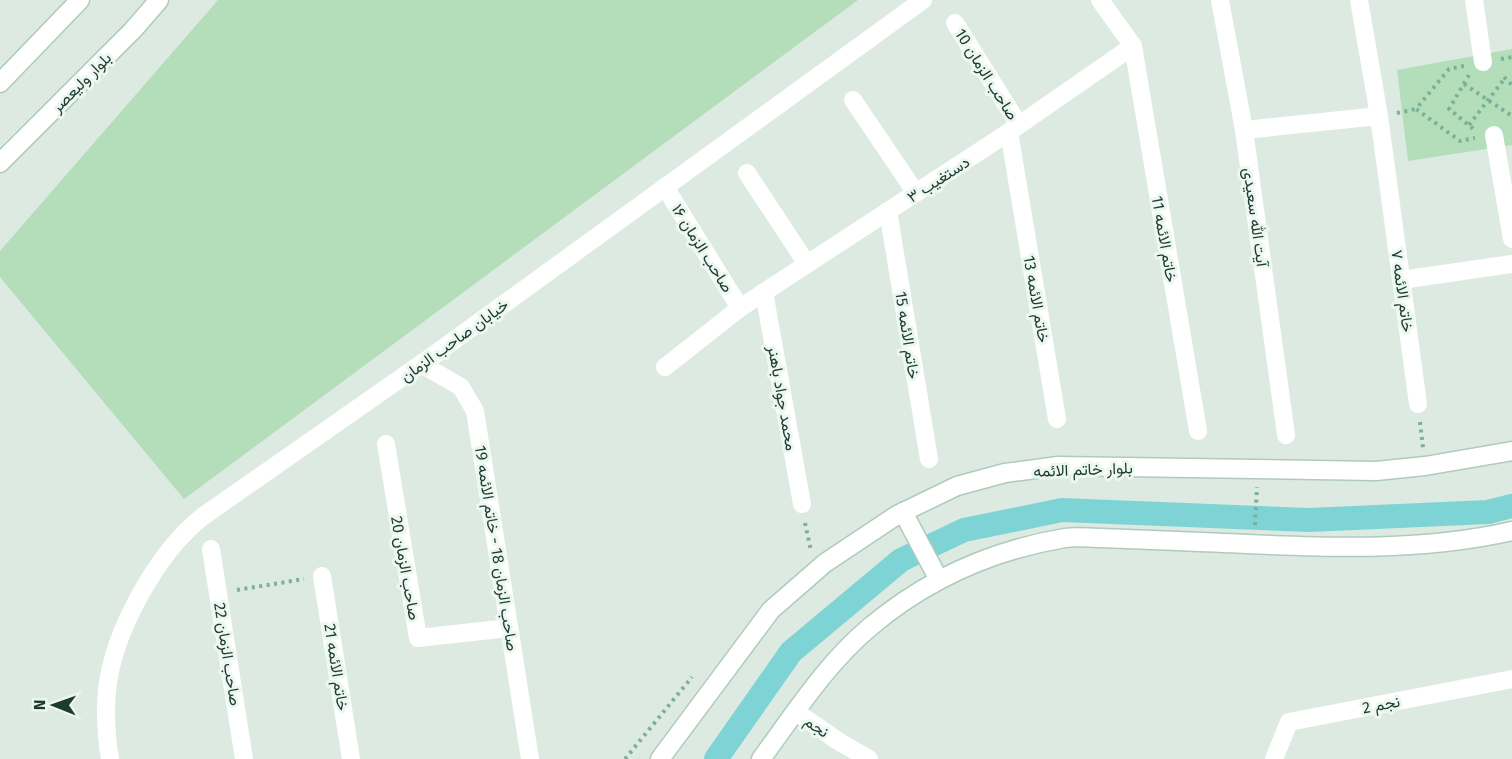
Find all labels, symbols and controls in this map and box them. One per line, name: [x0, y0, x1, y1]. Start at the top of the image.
street label: صاحب الزمان 10: [950, 25, 1022, 124]
street label: بلوار ولیعصر: [47, 48, 116, 118]
street label: دستغیب ۳: [903, 152, 973, 207]
street label: آیت الله سعیدی: [1238, 166, 1272, 269]
street label: خاتم الائمه 11: [1147, 194, 1181, 284]
street label: صاحب الزمان ۱۶: [667, 200, 737, 297]
street label: خاتم الائمه ۷: [1386, 249, 1418, 334]
street label: خاتم الائمه 13: [1018, 254, 1054, 345]
street label: خاتم الائمه 15: [890, 290, 924, 381]
street label: خیابان صاحب الزمان: [397, 295, 513, 387]
street label: محمد جواد باهنر: [763, 343, 801, 452]
street label: صاحب الزمان 18 - خاتم الائمه 19: [470, 444, 522, 652]
street label: بلوار خاتم الائمه: [1033, 458, 1133, 482]
street label: صاحب الزمان 20: [386, 515, 424, 622]
street label: صاحب الزمان 22: [209, 601, 245, 707]
street label: خاتم الائمه 21: [319, 622, 353, 712]
north arrow: [24, 675, 84, 735]
street label: نجم 2: [1361, 692, 1402, 718]
text: N: [30, 699, 49, 710]
street label: نجم: [800, 711, 833, 742]

